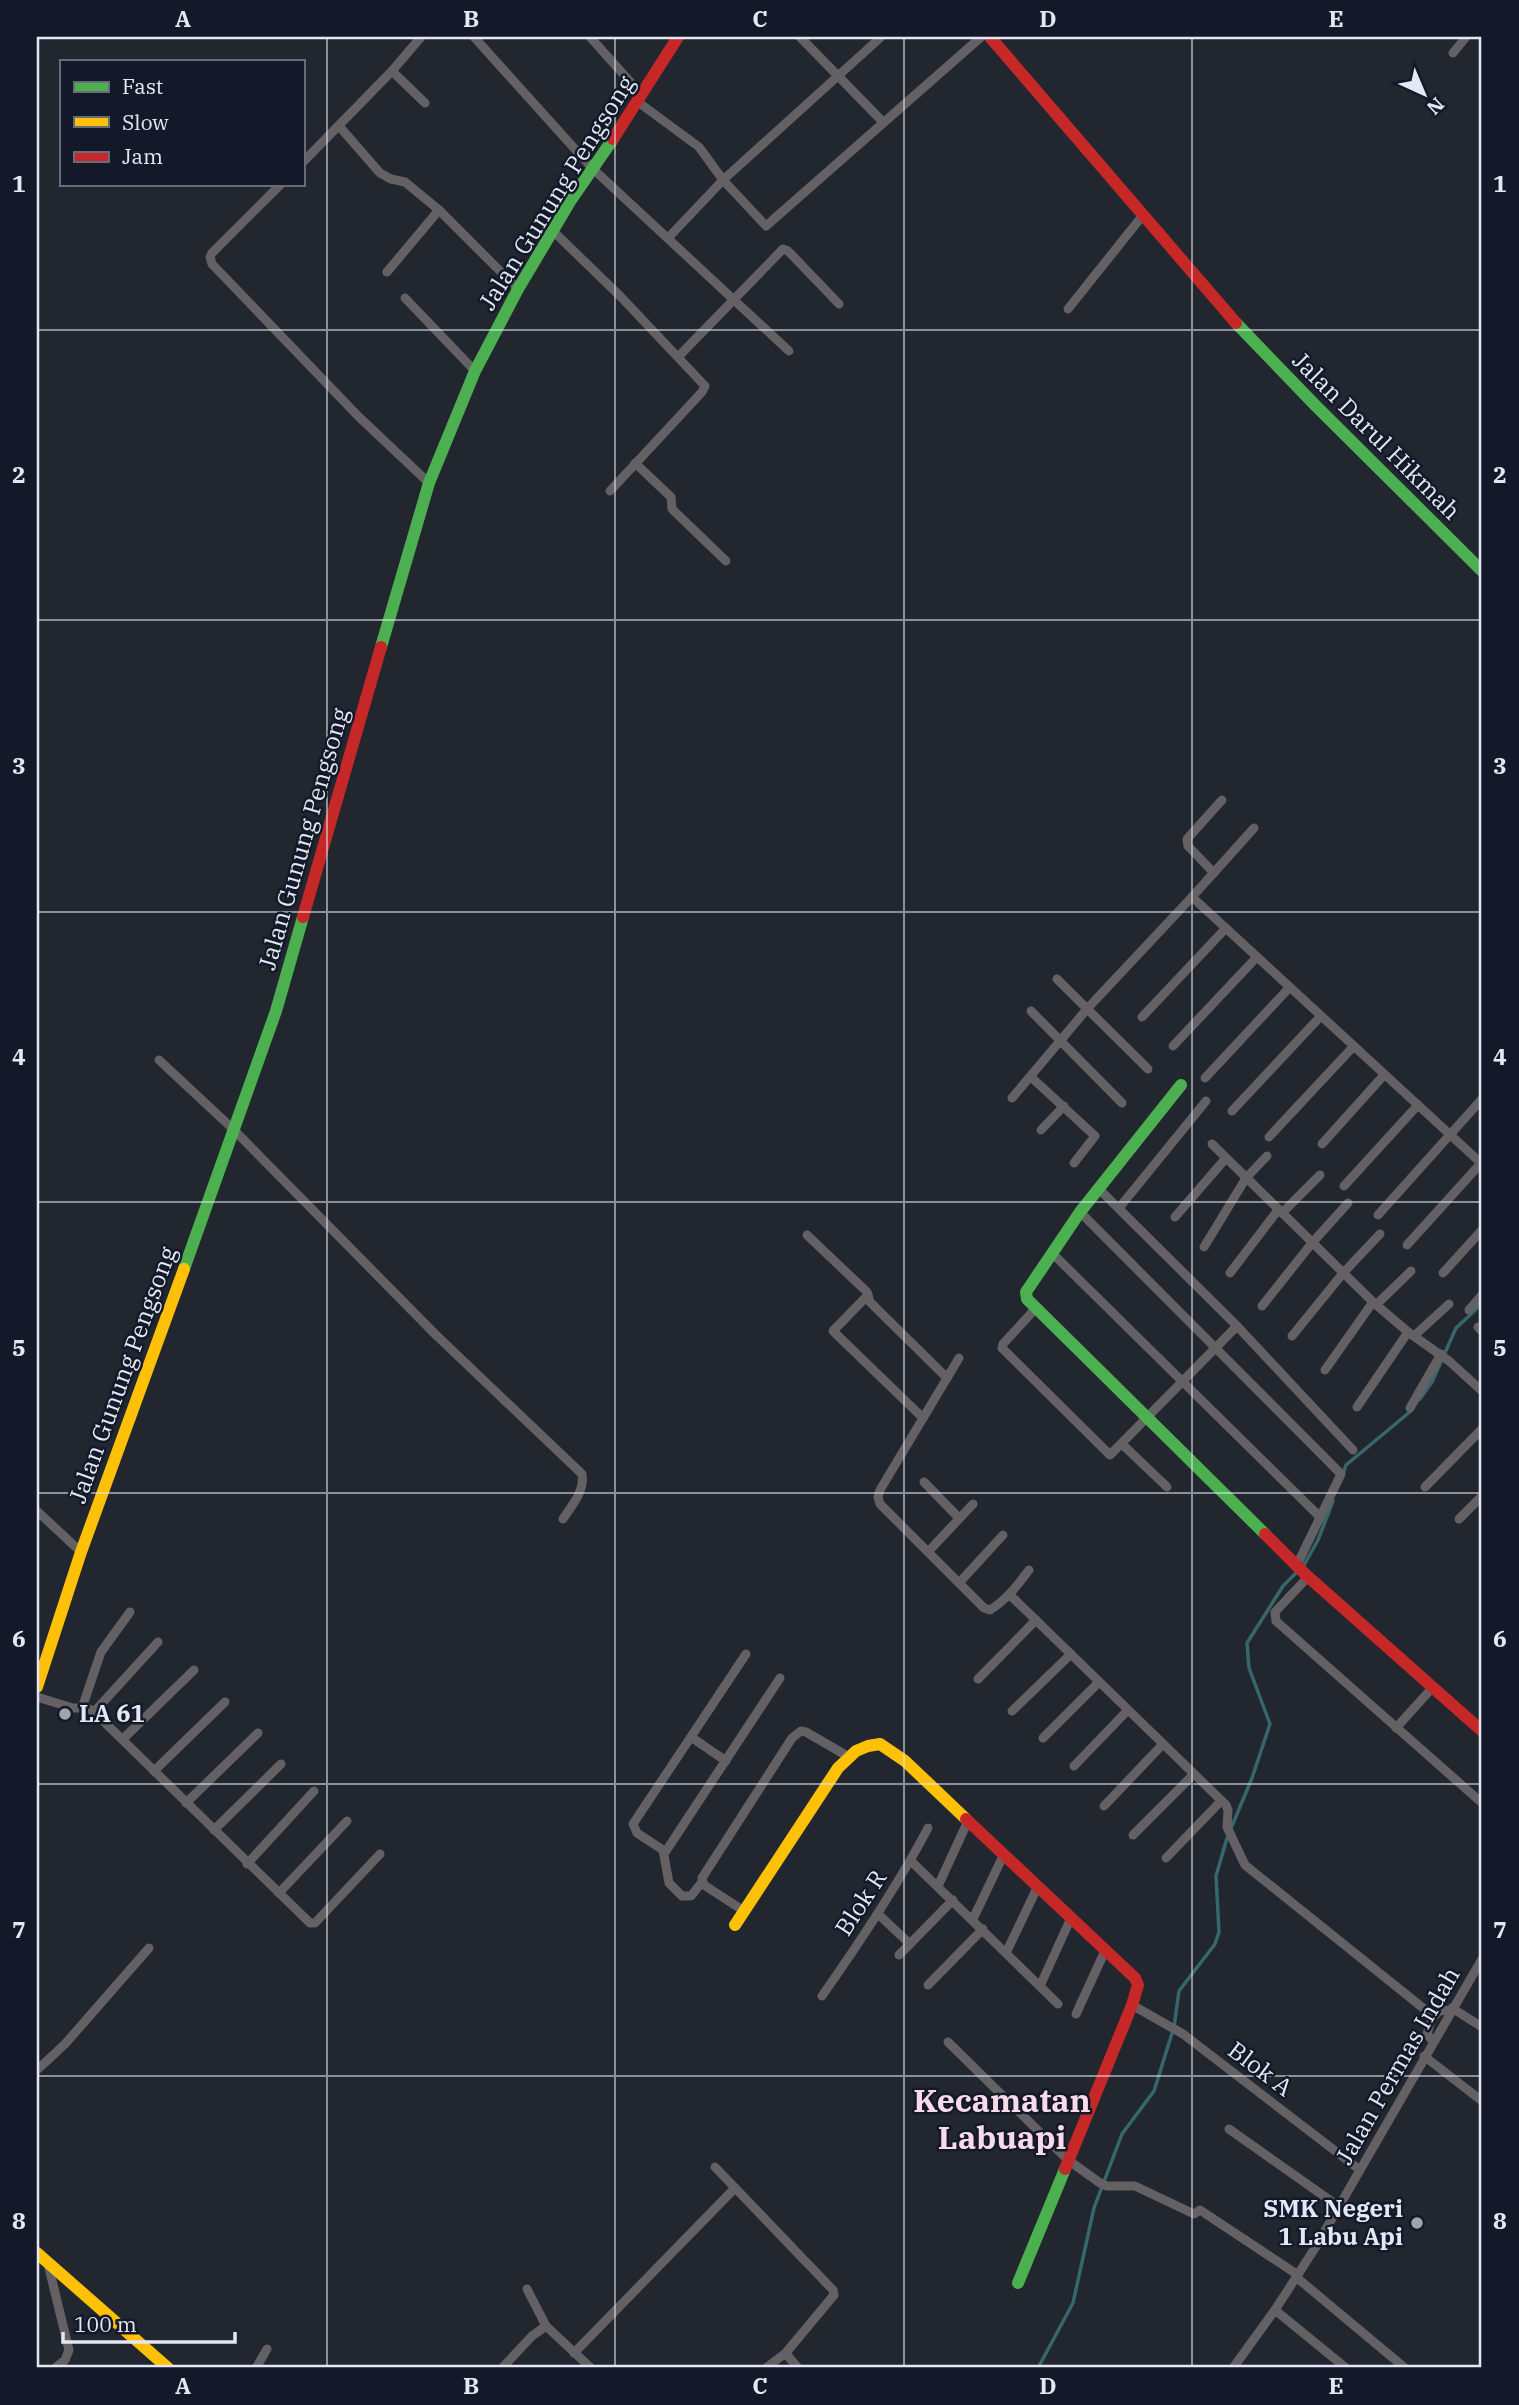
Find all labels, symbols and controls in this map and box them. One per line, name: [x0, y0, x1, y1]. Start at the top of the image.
text: A: [175, 3, 191, 33]
text: B: [463, 3, 479, 33]
text: C: [752, 3, 768, 33]
text: D: [1039, 3, 1057, 33]
text: E: [1328, 3, 1344, 33]
legend: [60, 60, 304, 186]
north arrow: [1390, 60, 1460, 130]
street label: Jalan Gunung Pengsong: [471, 69, 641, 316]
text: Fast: [122, 72, 163, 100]
text: N: [1422, 92, 1450, 120]
text: Slow: [122, 108, 169, 136]
text: Jam: [122, 142, 163, 170]
text: 1: [12, 168, 26, 198]
text: 1: [1493, 168, 1507, 198]
street label: Jalan Darul Hikmah: [1286, 344, 1468, 526]
text: 2: [12, 459, 26, 489]
text: 2: [1493, 459, 1507, 489]
street label: Jalan Gunung Pengsong: [250, 704, 356, 973]
text: 3: [12, 750, 26, 780]
text: 3: [1493, 750, 1507, 780]
text: 4: [12, 1041, 26, 1071]
text: 4: [1493, 1041, 1507, 1071]
street label: Jalan Gunung Pengsong: [61, 1242, 183, 1507]
text: 5: [12, 1332, 26, 1362]
text: 5: [1493, 1332, 1507, 1362]
text: 6: [12, 1623, 26, 1653]
text: 6: [1493, 1623, 1507, 1653]
place label: LA 61: [79, 1697, 145, 1729]
marker: LA 61: [57, 1706, 73, 1722]
street label: Blok R: [827, 1863, 893, 1942]
text: 7: [12, 1914, 26, 1944]
text: 7: [1493, 1914, 1507, 1944]
street label: Jalan Permas Indah: [1328, 1961, 1467, 2170]
street label: Blok A: [1222, 2033, 1300, 2103]
district label: Kecamatan Labuapi: [913, 2079, 1091, 2158]
place label: SMK Negeri 1 Labu Api: [1263, 2192, 1403, 2252]
text: 8: [12, 2205, 26, 2235]
text: 8: [1493, 2205, 1507, 2235]
marker: SMK Negeri 1 Labu Api: [1409, 2215, 1425, 2231]
scale bar: [63, 2300, 234, 2344]
text: 100 m: [74, 2310, 137, 2338]
text: A: [175, 2370, 191, 2400]
text: B: [463, 2370, 479, 2400]
text: C: [752, 2370, 768, 2400]
text: D: [1039, 2370, 1057, 2400]
text: E: [1328, 2370, 1344, 2400]

